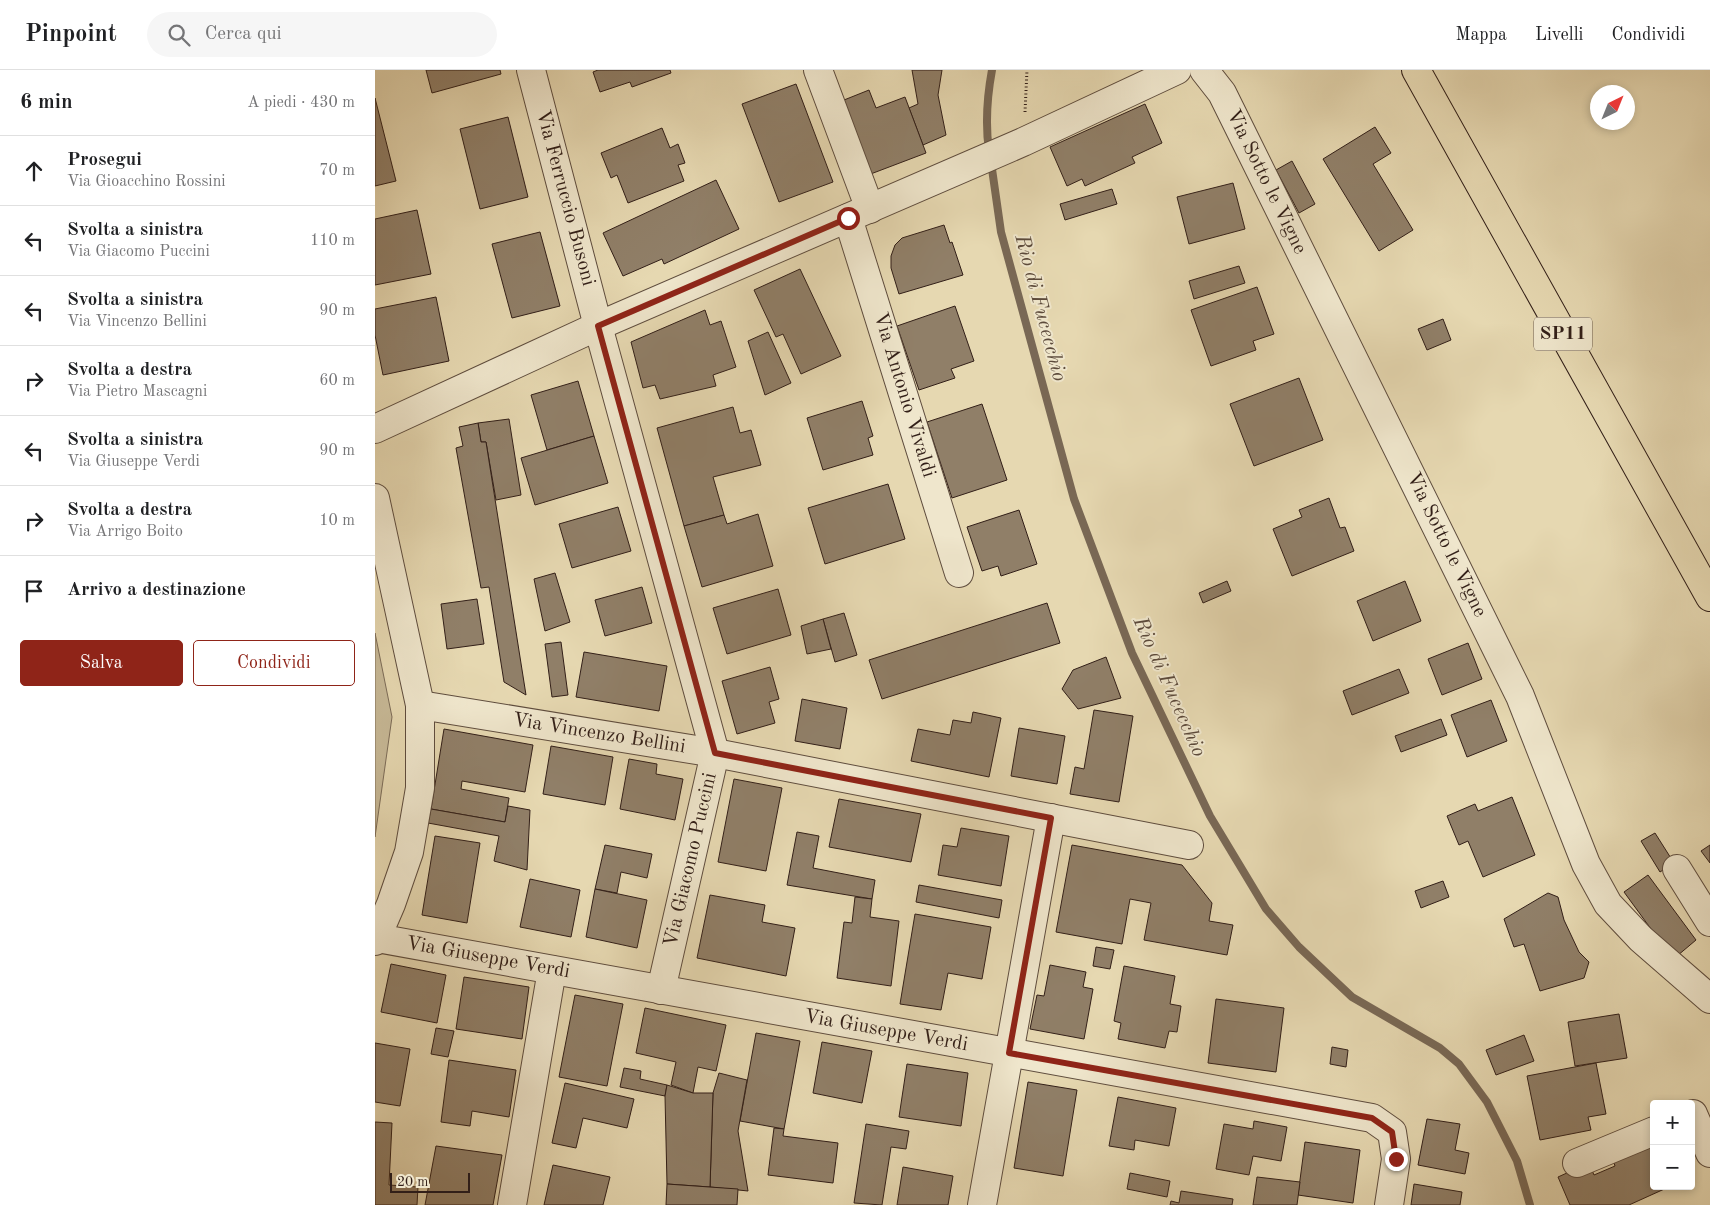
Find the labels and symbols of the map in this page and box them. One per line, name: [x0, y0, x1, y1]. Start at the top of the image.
north arrow: [1590, 85, 1635, 130]
street label: Via Sotto le Vigne: [1222, 106, 1310, 258]
street label: Via Ferruccio Busoni: [532, 108, 598, 288]
route start: [837, 207, 860, 230]
water label: Rio di Fucecchio: [1010, 231, 1070, 384]
street label: Via Antonio Vivaldi: [869, 310, 939, 480]
road number: SP11: [1534, 318, 1592, 350]
street label: Via Sotto le Vigne: [1402, 469, 1490, 621]
water label: Rio di Fucecchio: [1128, 613, 1209, 760]
street label: Via Vincenzo Bellini: [511, 710, 687, 758]
street label: Via Giacomo Puccini: [661, 771, 721, 949]
street label: Via Giuseppe Verdi: [404, 934, 572, 982]
street label: Via Giuseppe Verdi: [802, 1007, 970, 1055]
route end: [1385, 1148, 1408, 1171]
scale bar: [390, 1170, 470, 1193]

